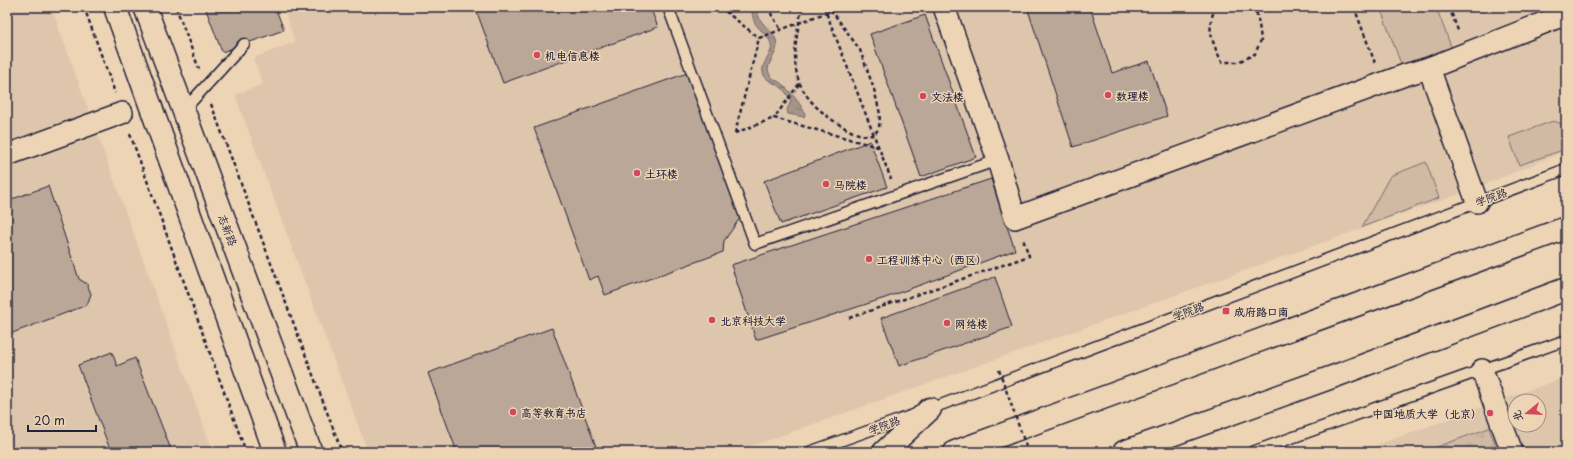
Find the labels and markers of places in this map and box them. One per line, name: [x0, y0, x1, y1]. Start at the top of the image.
place label: 机电信息楼: [545, 47, 600, 64]
marker: 机电信息楼: [532, 50, 542, 60]
place label: 数理楼: [1116, 87, 1149, 104]
place label: 文法楼: [931, 88, 964, 105]
marker: 数理楼: [1103, 90, 1113, 100]
marker: 文法楼: [918, 91, 928, 101]
place label: 土环楼: [645, 165, 678, 182]
marker: 土环楼: [632, 168, 642, 178]
place label: 马院楼: [834, 176, 867, 193]
marker: 马院楼: [821, 179, 831, 189]
place label: 工程训练中心（西区）: [877, 251, 987, 268]
marker: 工程训练中心（西区）: [864, 254, 874, 264]
place label: 成府路口南: [1234, 303, 1289, 320]
marker: 成府路口南: [1221, 306, 1231, 316]
place label: 北京科技大学: [720, 312, 786, 329]
marker: 北京科技大学: [707, 315, 717, 325]
place label: 网络楼: [955, 315, 988, 332]
marker: 网络楼: [942, 318, 952, 328]
place label: 高等教育书店: [521, 404, 587, 421]
place label: 中国地质大学（北京）: [1372, 405, 1482, 422]
marker: 高等教育书店: [508, 407, 518, 417]
marker: 中国地质大学（北京）: [1485, 408, 1495, 418]

